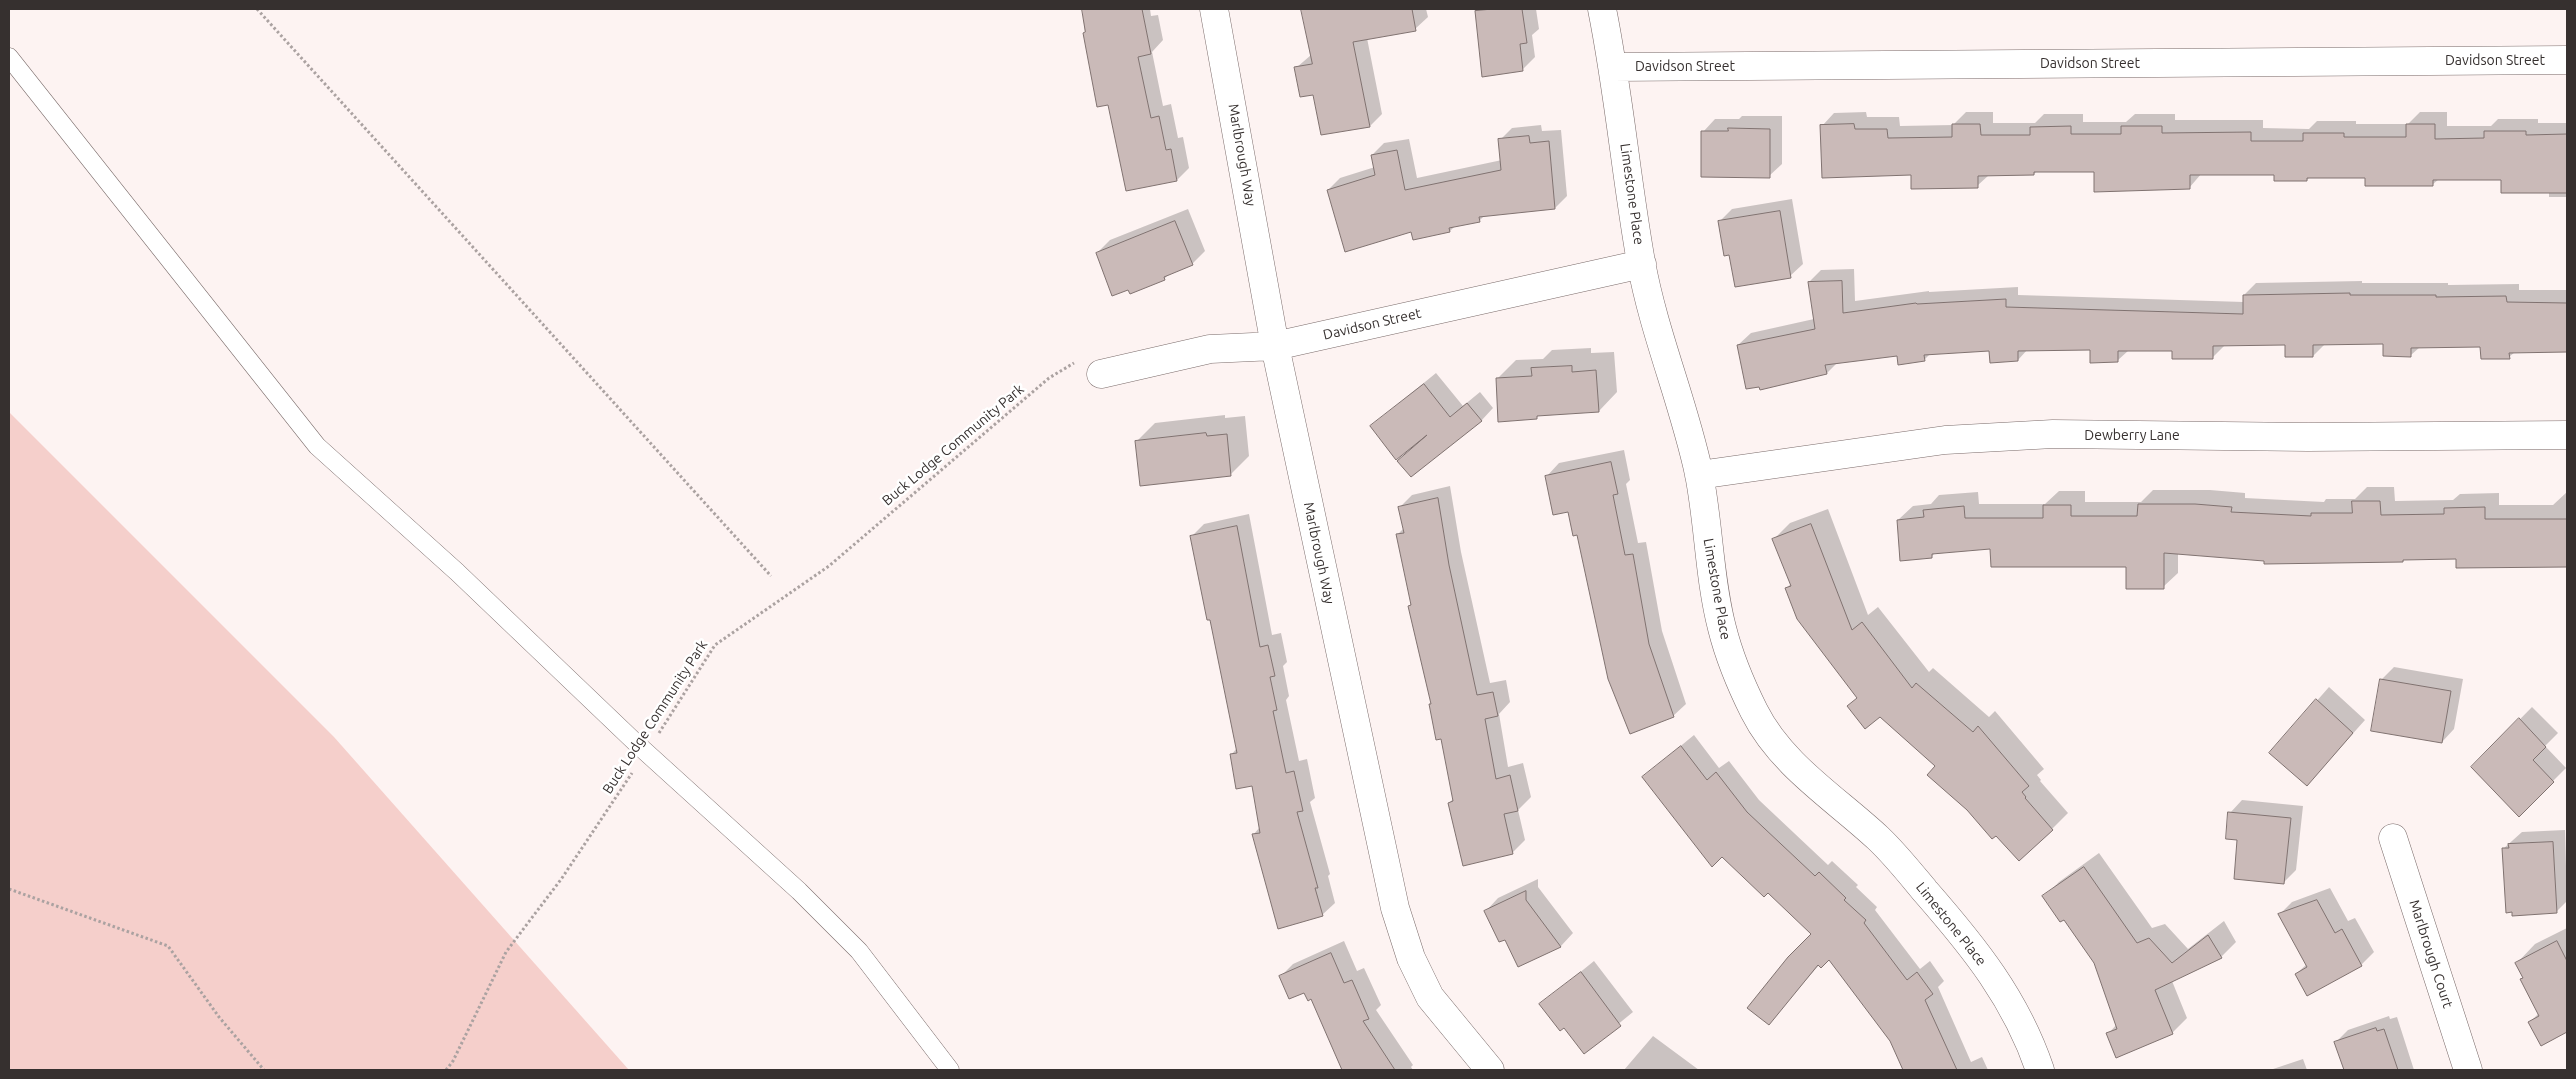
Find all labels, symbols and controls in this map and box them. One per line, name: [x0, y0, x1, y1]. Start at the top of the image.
street label: Davidson Street: [2445, 52, 2545, 68]
street label: Davidson Street: [2040, 55, 2140, 71]
street label: Davidson Street: [1635, 58, 1735, 74]
street label: Marlbrough Way: [1225, 102, 1259, 208]
street label: Limestone Place: [1617, 142, 1647, 246]
street label: Davidson Street: [1321, 305, 1423, 343]
street label: Buck Lodge Community Park: [879, 381, 1027, 509]
street label: Dewberry Lane: [2084, 427, 2180, 443]
street label: Marlbrough Way: [1300, 500, 1338, 606]
street label: Limestone Place: [1700, 537, 1734, 641]
street label: Buck Lodge Community Park: [599, 637, 711, 797]
street label: Limestone Place: [1912, 879, 1990, 969]
street label: Marlbrough Court: [2406, 898, 2456, 1010]

